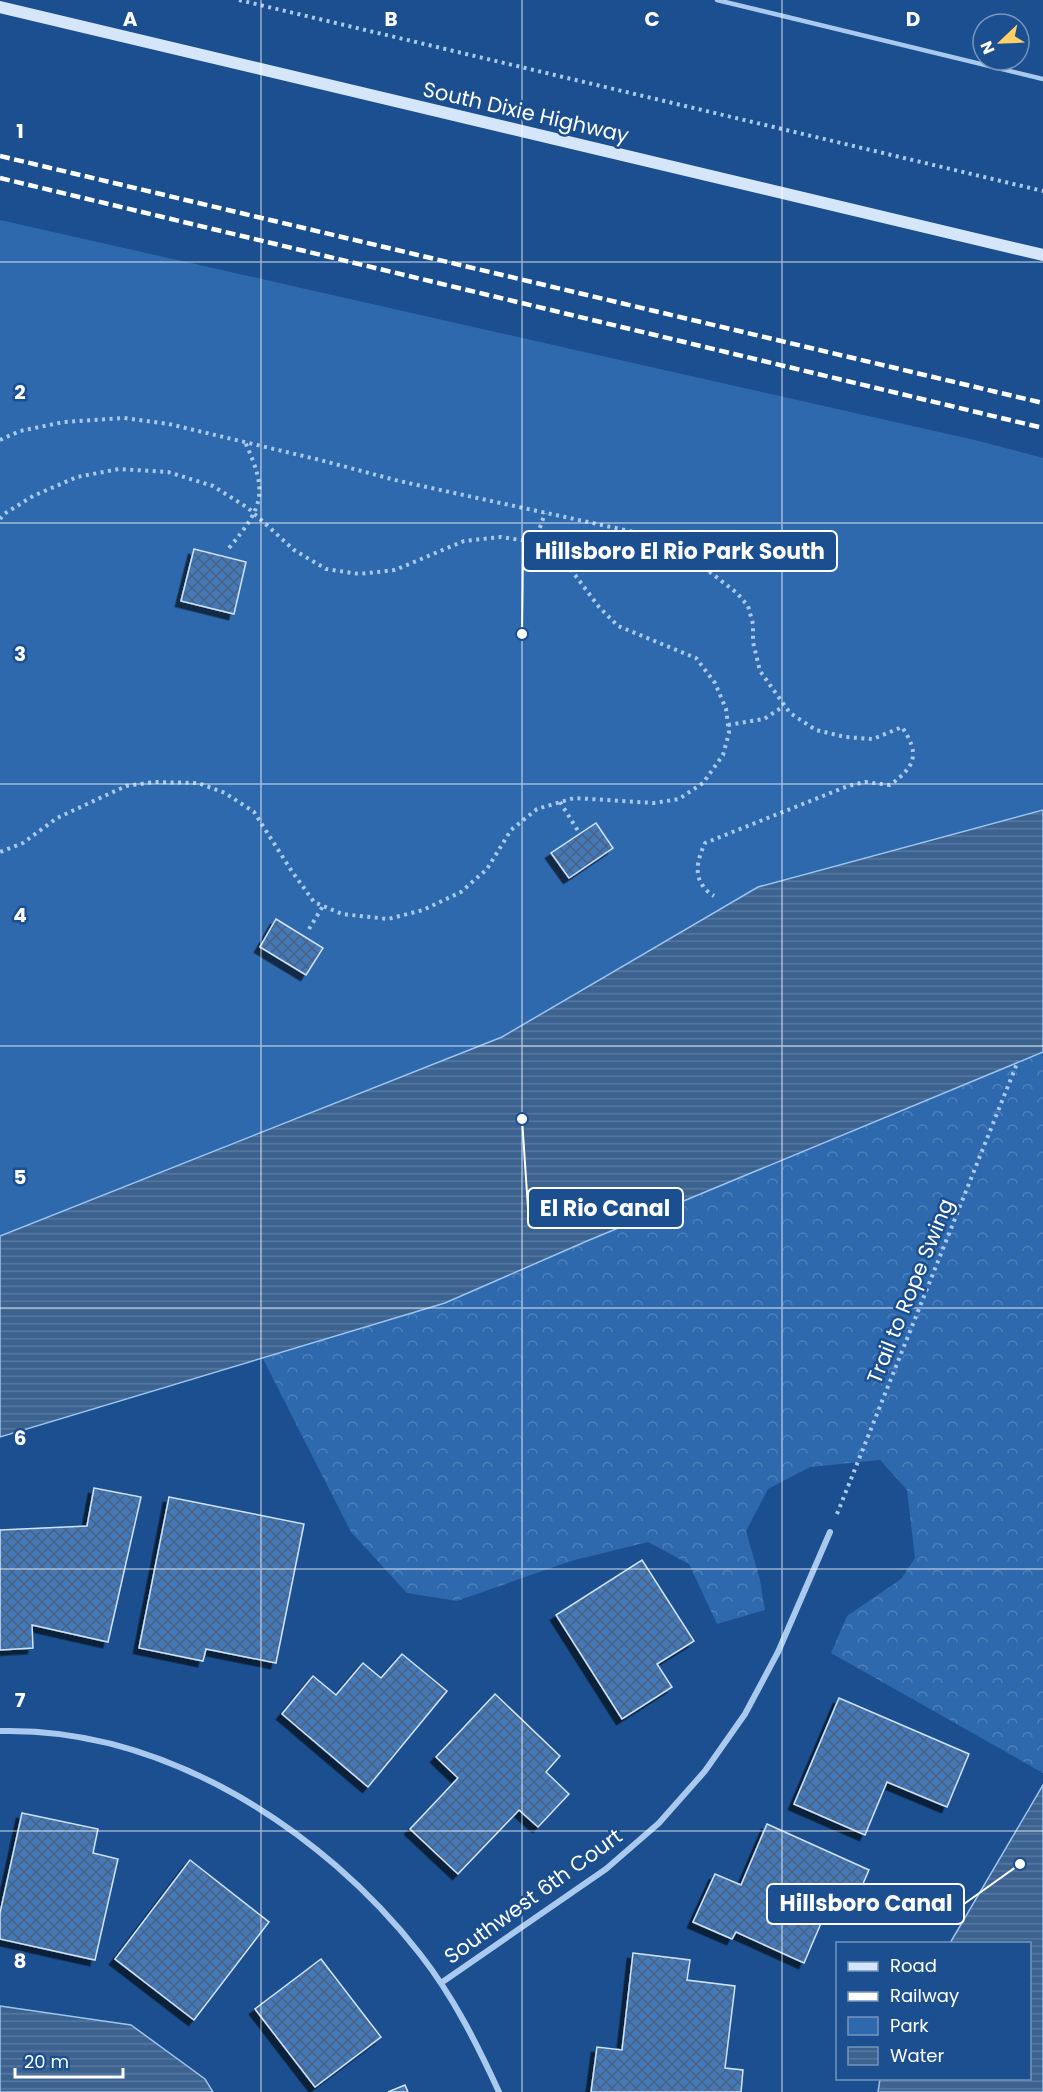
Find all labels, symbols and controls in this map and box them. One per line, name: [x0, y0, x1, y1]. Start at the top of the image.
text: A: [123, 5, 138, 33]
text: B: [384, 5, 398, 33]
text: C: [644, 5, 660, 33]
text: D: [906, 5, 920, 33]
north arrow: [971, 12, 1031, 72]
text: N: [975, 38, 1001, 58]
street label: South Dixie Highway: [420, 74, 632, 150]
text: 1: [16, 117, 24, 145]
text: 2: [14, 378, 26, 406]
callout: Hillsboro El Rio Park South: [523, 531, 837, 571]
text: Hillsboro El Rio Park South: [535, 536, 825, 567]
text: 3: [14, 640, 26, 668]
text: 4: [13, 901, 27, 929]
text: 5: [14, 1163, 27, 1191]
callout: El Rio Canal: [528, 1188, 683, 1228]
text: El Rio Canal: [540, 1193, 670, 1224]
street label: Trail to Rope Swing: [860, 1194, 960, 1388]
text: 6: [14, 1424, 26, 1452]
text: 7: [15, 1686, 26, 1714]
street label: Southwest 6th Court: [438, 1822, 628, 1970]
callout: Hillsboro Canal: [767, 1884, 964, 1924]
text: Hillsboro Canal: [780, 1888, 952, 1919]
legend: [836, 1942, 1031, 2080]
text: 8: [14, 1947, 26, 1975]
text: Road: [890, 1953, 937, 1978]
text: Railway: [890, 1983, 959, 2008]
text: Park: [890, 2013, 929, 2038]
scale bar: [15, 2041, 123, 2079]
text: Water: [890, 2043, 944, 2068]
text: 20 m: [24, 2049, 69, 2074]

